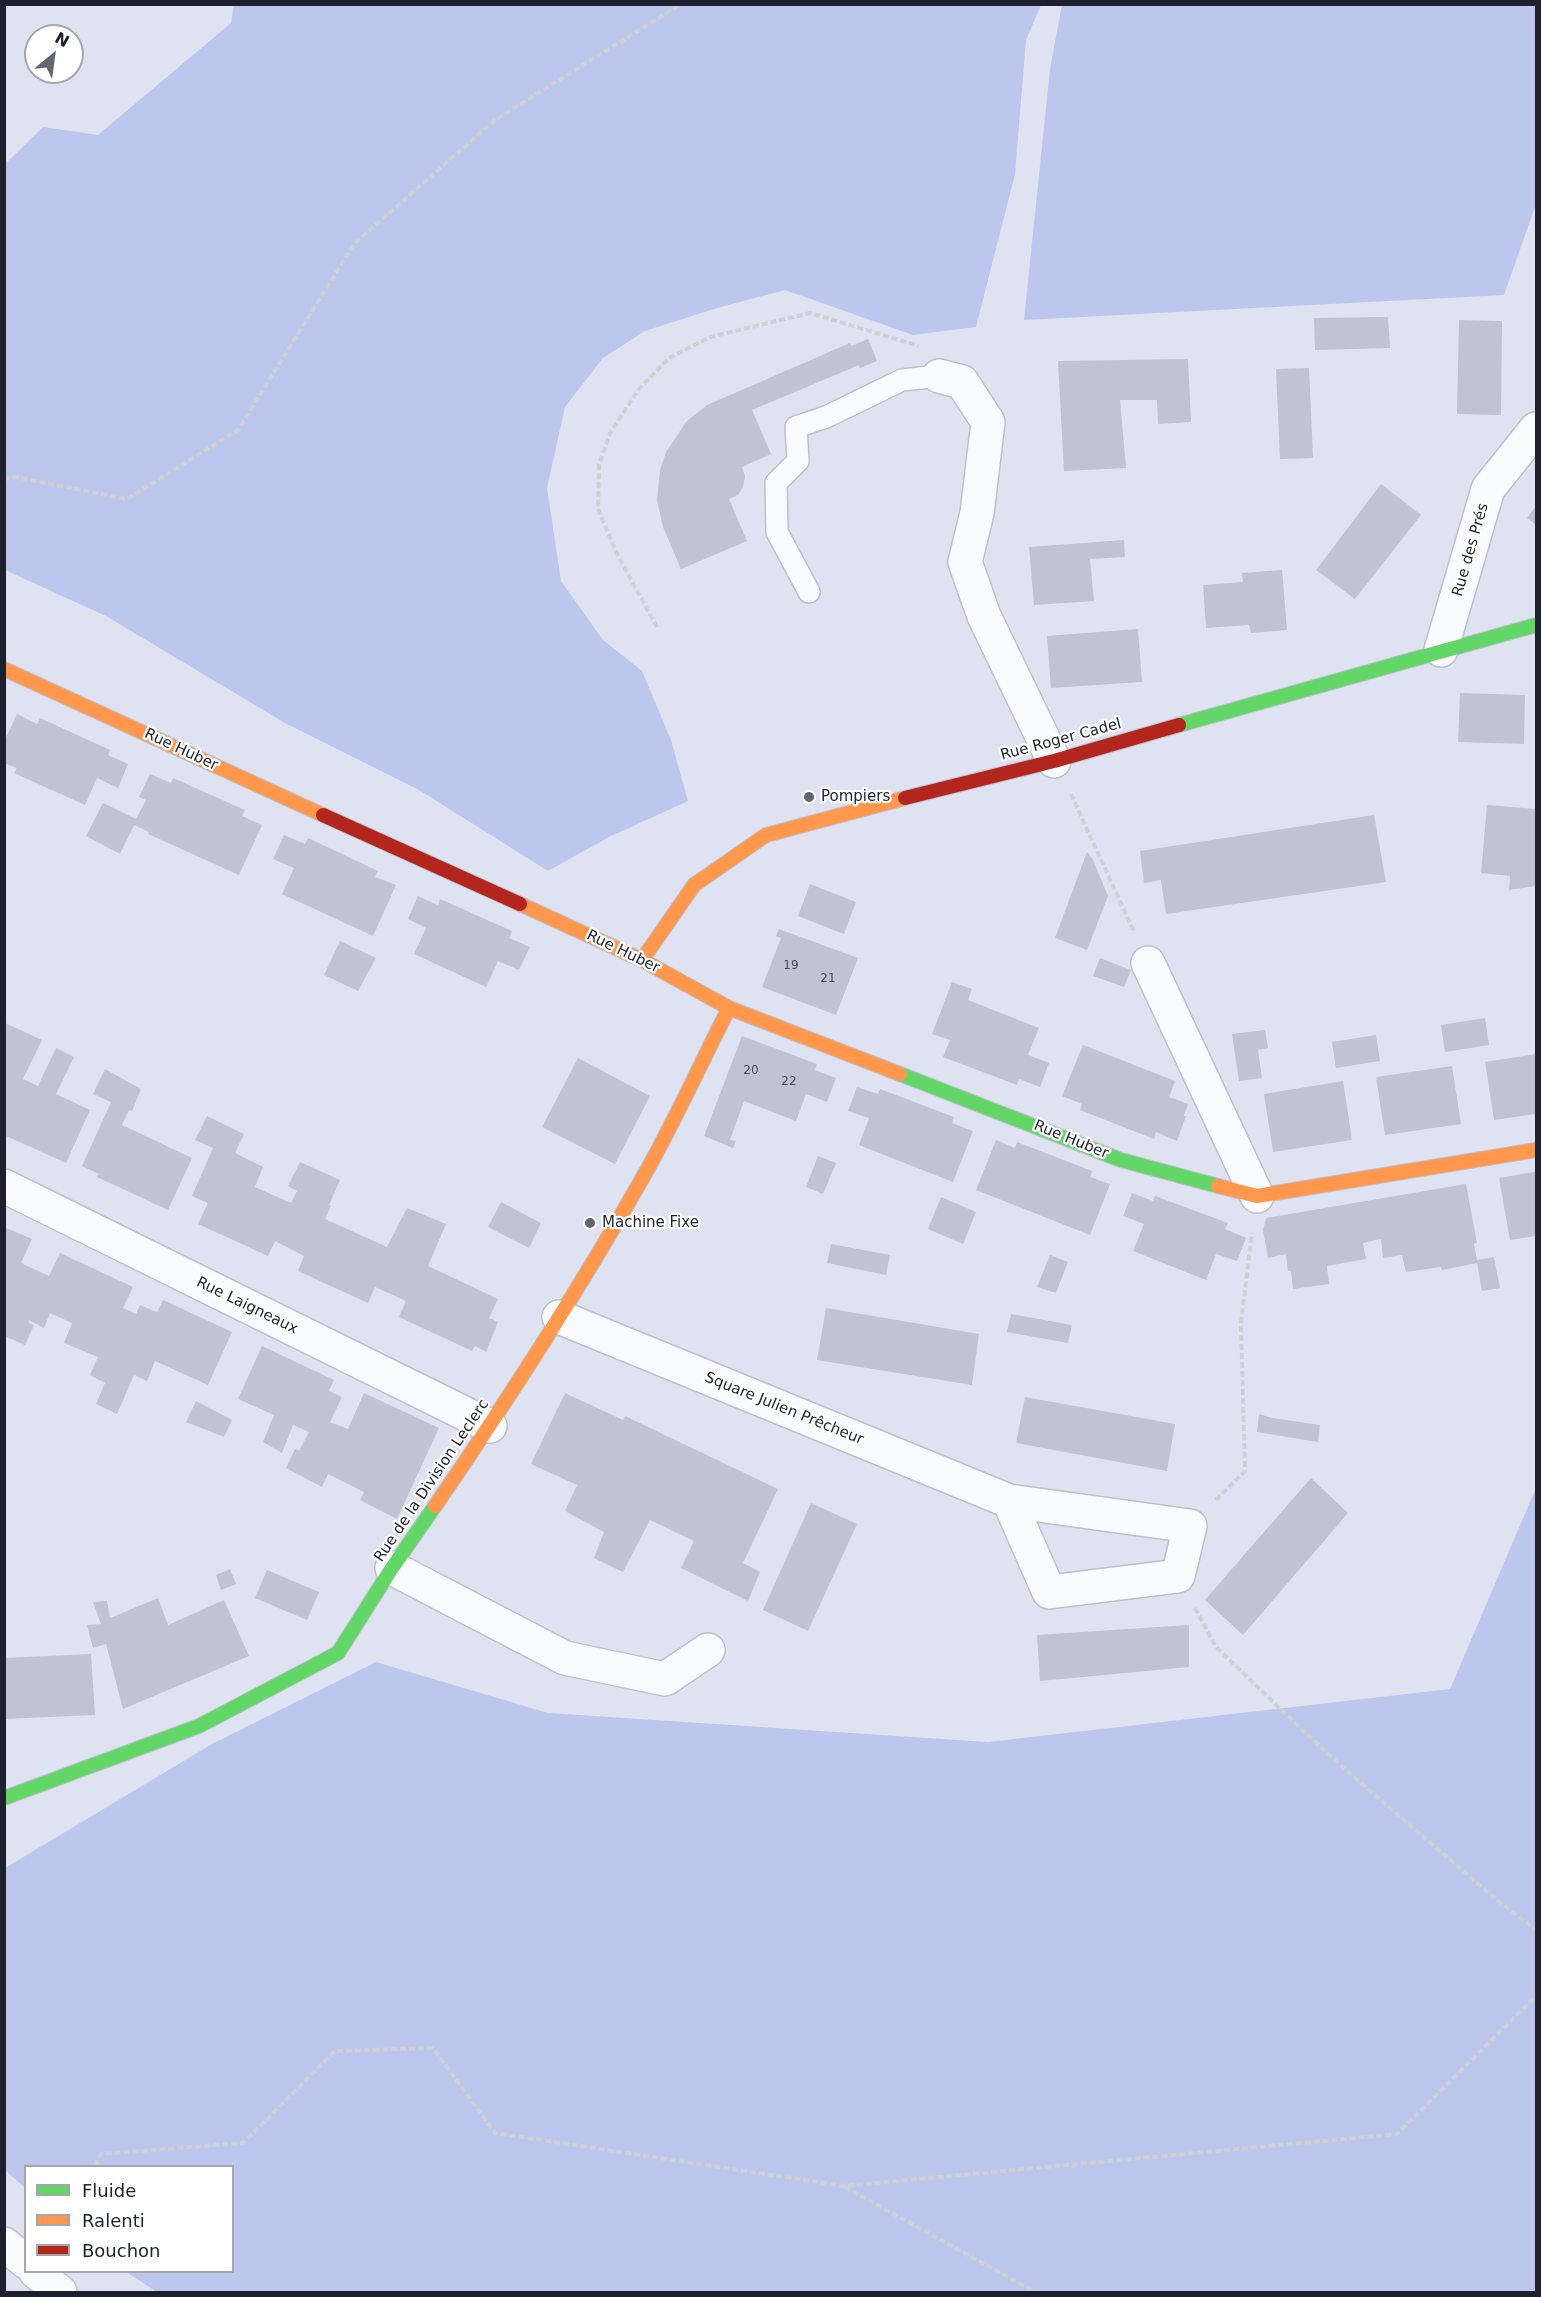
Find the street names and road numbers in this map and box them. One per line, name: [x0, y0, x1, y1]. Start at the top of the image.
street label: Rue des Prés: [1449, 501, 1493, 599]
street label: Rue Roger Cadel: [999, 715, 1123, 765]
street label: Rue Huber: [141, 725, 221, 775]
street label: Rue Huber: [584, 927, 662, 977]
street label: Rue Huber: [1031, 1117, 1111, 1163]
street label: Rue Laigneaux: [193, 1274, 301, 1338]
street label: Square Julien Prêcheur: [702, 1369, 866, 1449]
street label: Rue de la Division Leclerc: [371, 1396, 493, 1566]

